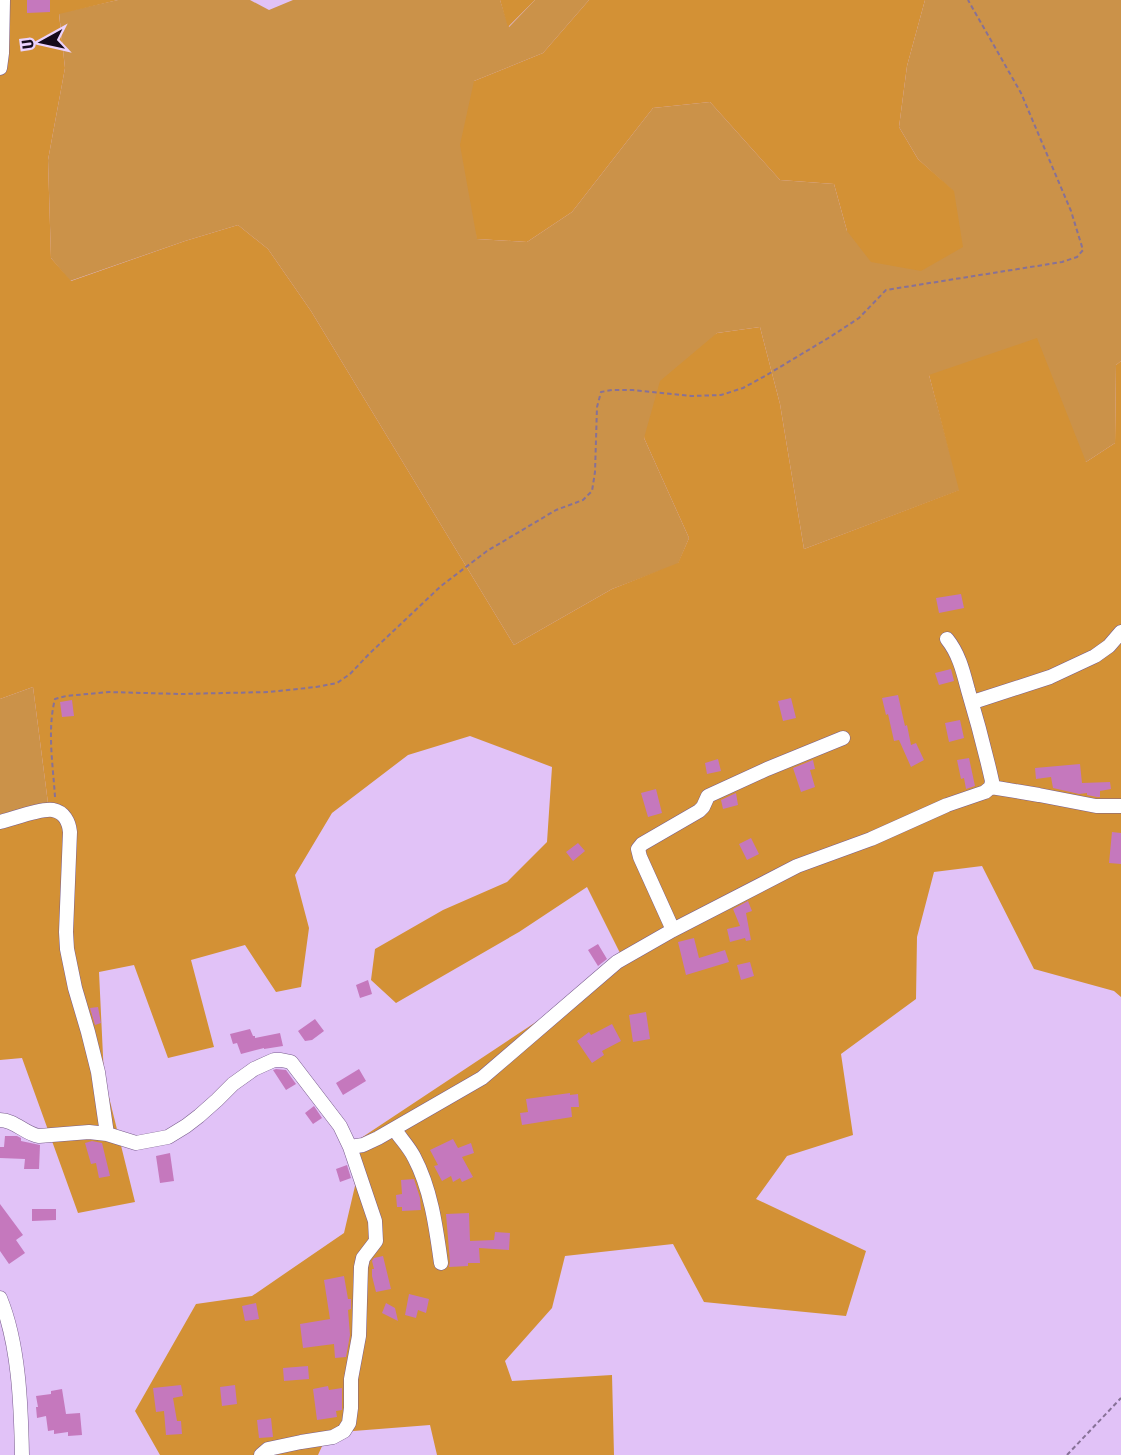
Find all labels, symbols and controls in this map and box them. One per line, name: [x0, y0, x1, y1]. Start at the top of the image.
north arrow: [12, 12, 72, 72]
text: U: [18, 38, 38, 50]

